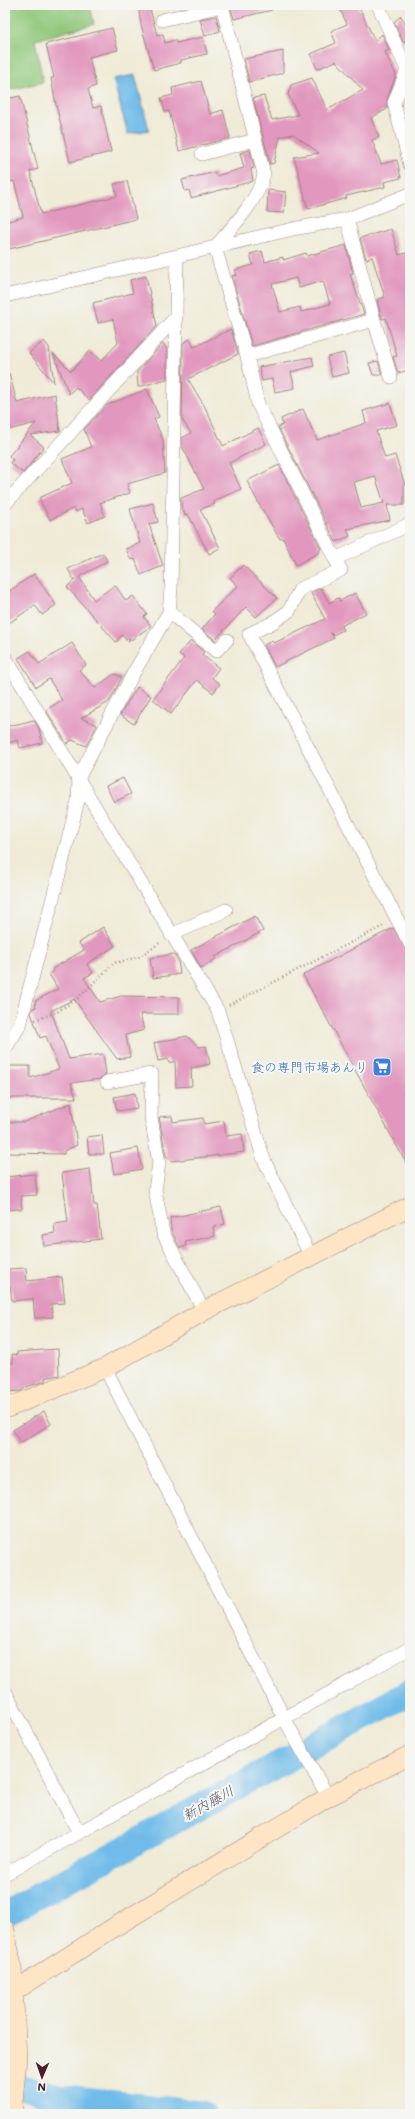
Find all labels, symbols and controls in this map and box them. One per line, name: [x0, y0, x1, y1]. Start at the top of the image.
supermarket icon: 食の専門市場あんり: [371, 1056, 393, 1078]
place label: 食の専門市場あんり: [251, 1058, 368, 1075]
water label: 新内藤川: [179, 1781, 237, 1824]
north arrow: [22, 2057, 62, 2097]
text: N: [37, 2080, 46, 2095]

